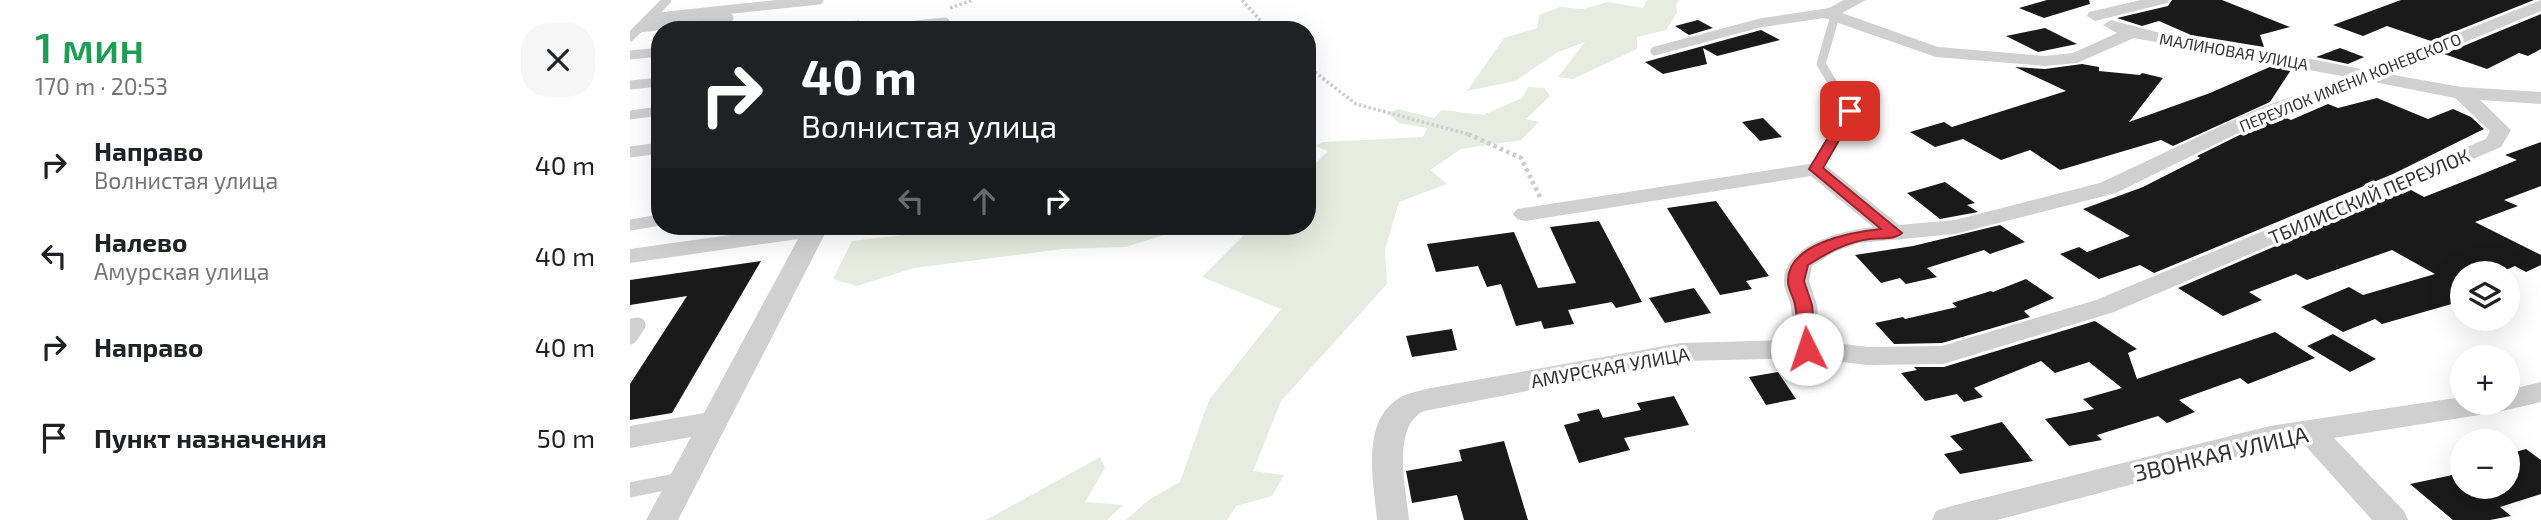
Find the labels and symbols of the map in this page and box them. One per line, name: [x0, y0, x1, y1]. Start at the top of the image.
street label: МАЛИНОВАЯ УЛИЦА: [2158, 29, 2310, 73]
street label: ПЕРЕУЛОК ИМЕНИ КОНЕВСКОГО: [2236, 29, 2464, 135]
pin: [1820, 81, 1880, 141]
street label: ТБИЛИССКИЙ ПЕРЕУЛОК: [2265, 143, 2473, 249]
position arrow: [1770, 312, 1844, 386]
street label: АМУРСКАЯ УЛИЦА: [1529, 342, 1691, 392]
street label: ЗВОНКАЯ УЛИЦА: [2131, 419, 2312, 487]

